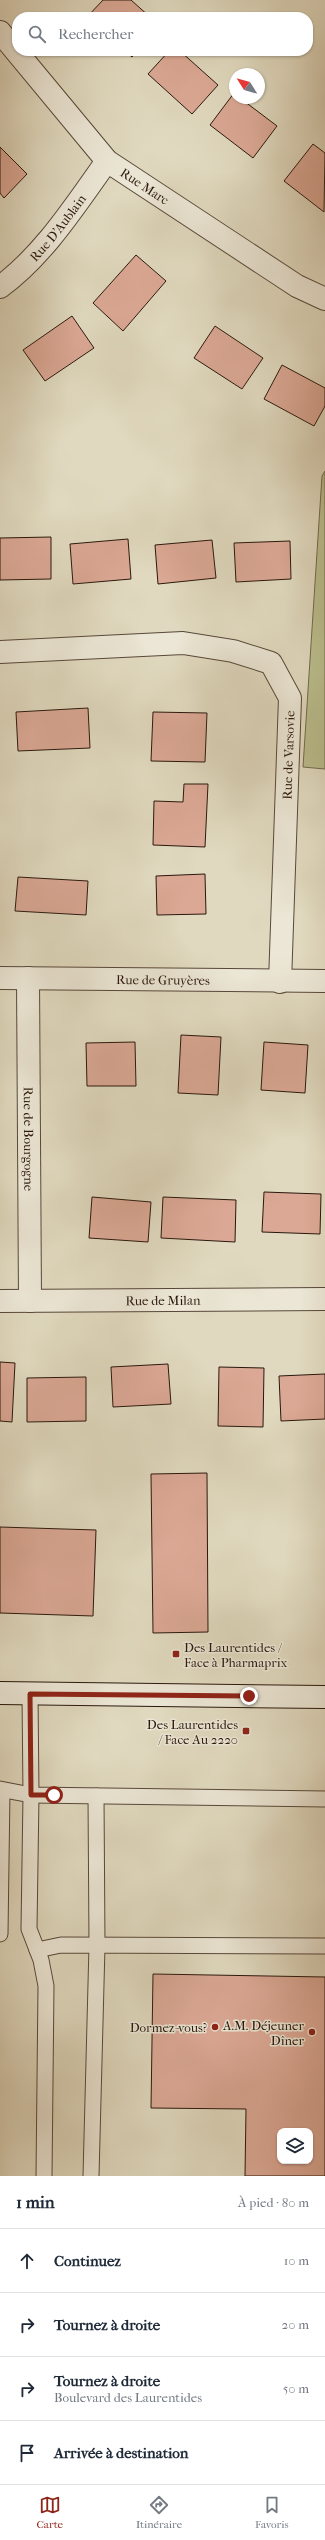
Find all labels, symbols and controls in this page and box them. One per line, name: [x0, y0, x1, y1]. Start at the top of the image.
search box: [12, 12, 313, 56]
icon: search: [26, 23, 48, 45]
text: Rechercher: [58, 25, 133, 43]
north arrow: [229, 68, 265, 104]
street label: Rue Marc: [118, 165, 172, 208]
street label: Rue D'Aublain: [27, 191, 89, 265]
street label: Rue de Varsovie: [279, 710, 298, 800]
street label: Rue de Gruyères: [116, 972, 210, 988]
street label: Rue de Bourgogne: [21, 1087, 36, 1192]
street label: Rue de Milan: [125, 1293, 201, 1308]
place label: Des Laurentides / Face à Pharmaprix: [184, 1640, 288, 1670]
marker: Des Laurentides / Face à Pharmaprix: [171, 1649, 181, 1659]
route end: [240, 1687, 258, 1705]
place label: Des Laurentides / Face Au 2220: [147, 1717, 238, 1747]
marker: Des Laurentides / Face Au 2220: [241, 1726, 251, 1736]
route start: [45, 1786, 63, 1804]
place label: A.M. Déjeuner Dîner: [222, 2018, 304, 2048]
place label: Dormez-vous?: [130, 2020, 207, 2035]
marker: Dormez-vous?: [210, 2022, 220, 2032]
marker: A.M. Déjeuner Dîner: [307, 2027, 317, 2037]
map controls: [277, 2128, 313, 2164]
button: layers: [277, 2128, 313, 2164]
text: 1 min: [16, 2192, 55, 2212]
text: À pied · 80 m: [238, 2195, 309, 2210]
icon: ahead: [16, 2250, 38, 2272]
text: Continuez: [54, 2252, 121, 2270]
text: 10 m: [284, 2253, 309, 2268]
icon: right: [16, 2314, 38, 2336]
text: Tournez à droite: [54, 2316, 160, 2334]
text: 20 m: [282, 2317, 309, 2332]
text: Tournez à droite: [54, 2372, 160, 2390]
icon: right: [16, 2378, 38, 2400]
text: 50 m: [283, 2381, 309, 2396]
text: Boulevard des Laurentides: [54, 2390, 202, 2405]
icon: arrive: [16, 2442, 38, 2464]
text: Arrivée à destination: [54, 2444, 189, 2462]
tab: Carte: [36, 2494, 63, 2531]
tab: Itinéraire: [136, 2494, 182, 2531]
tab: Favoris: [255, 2494, 289, 2531]

